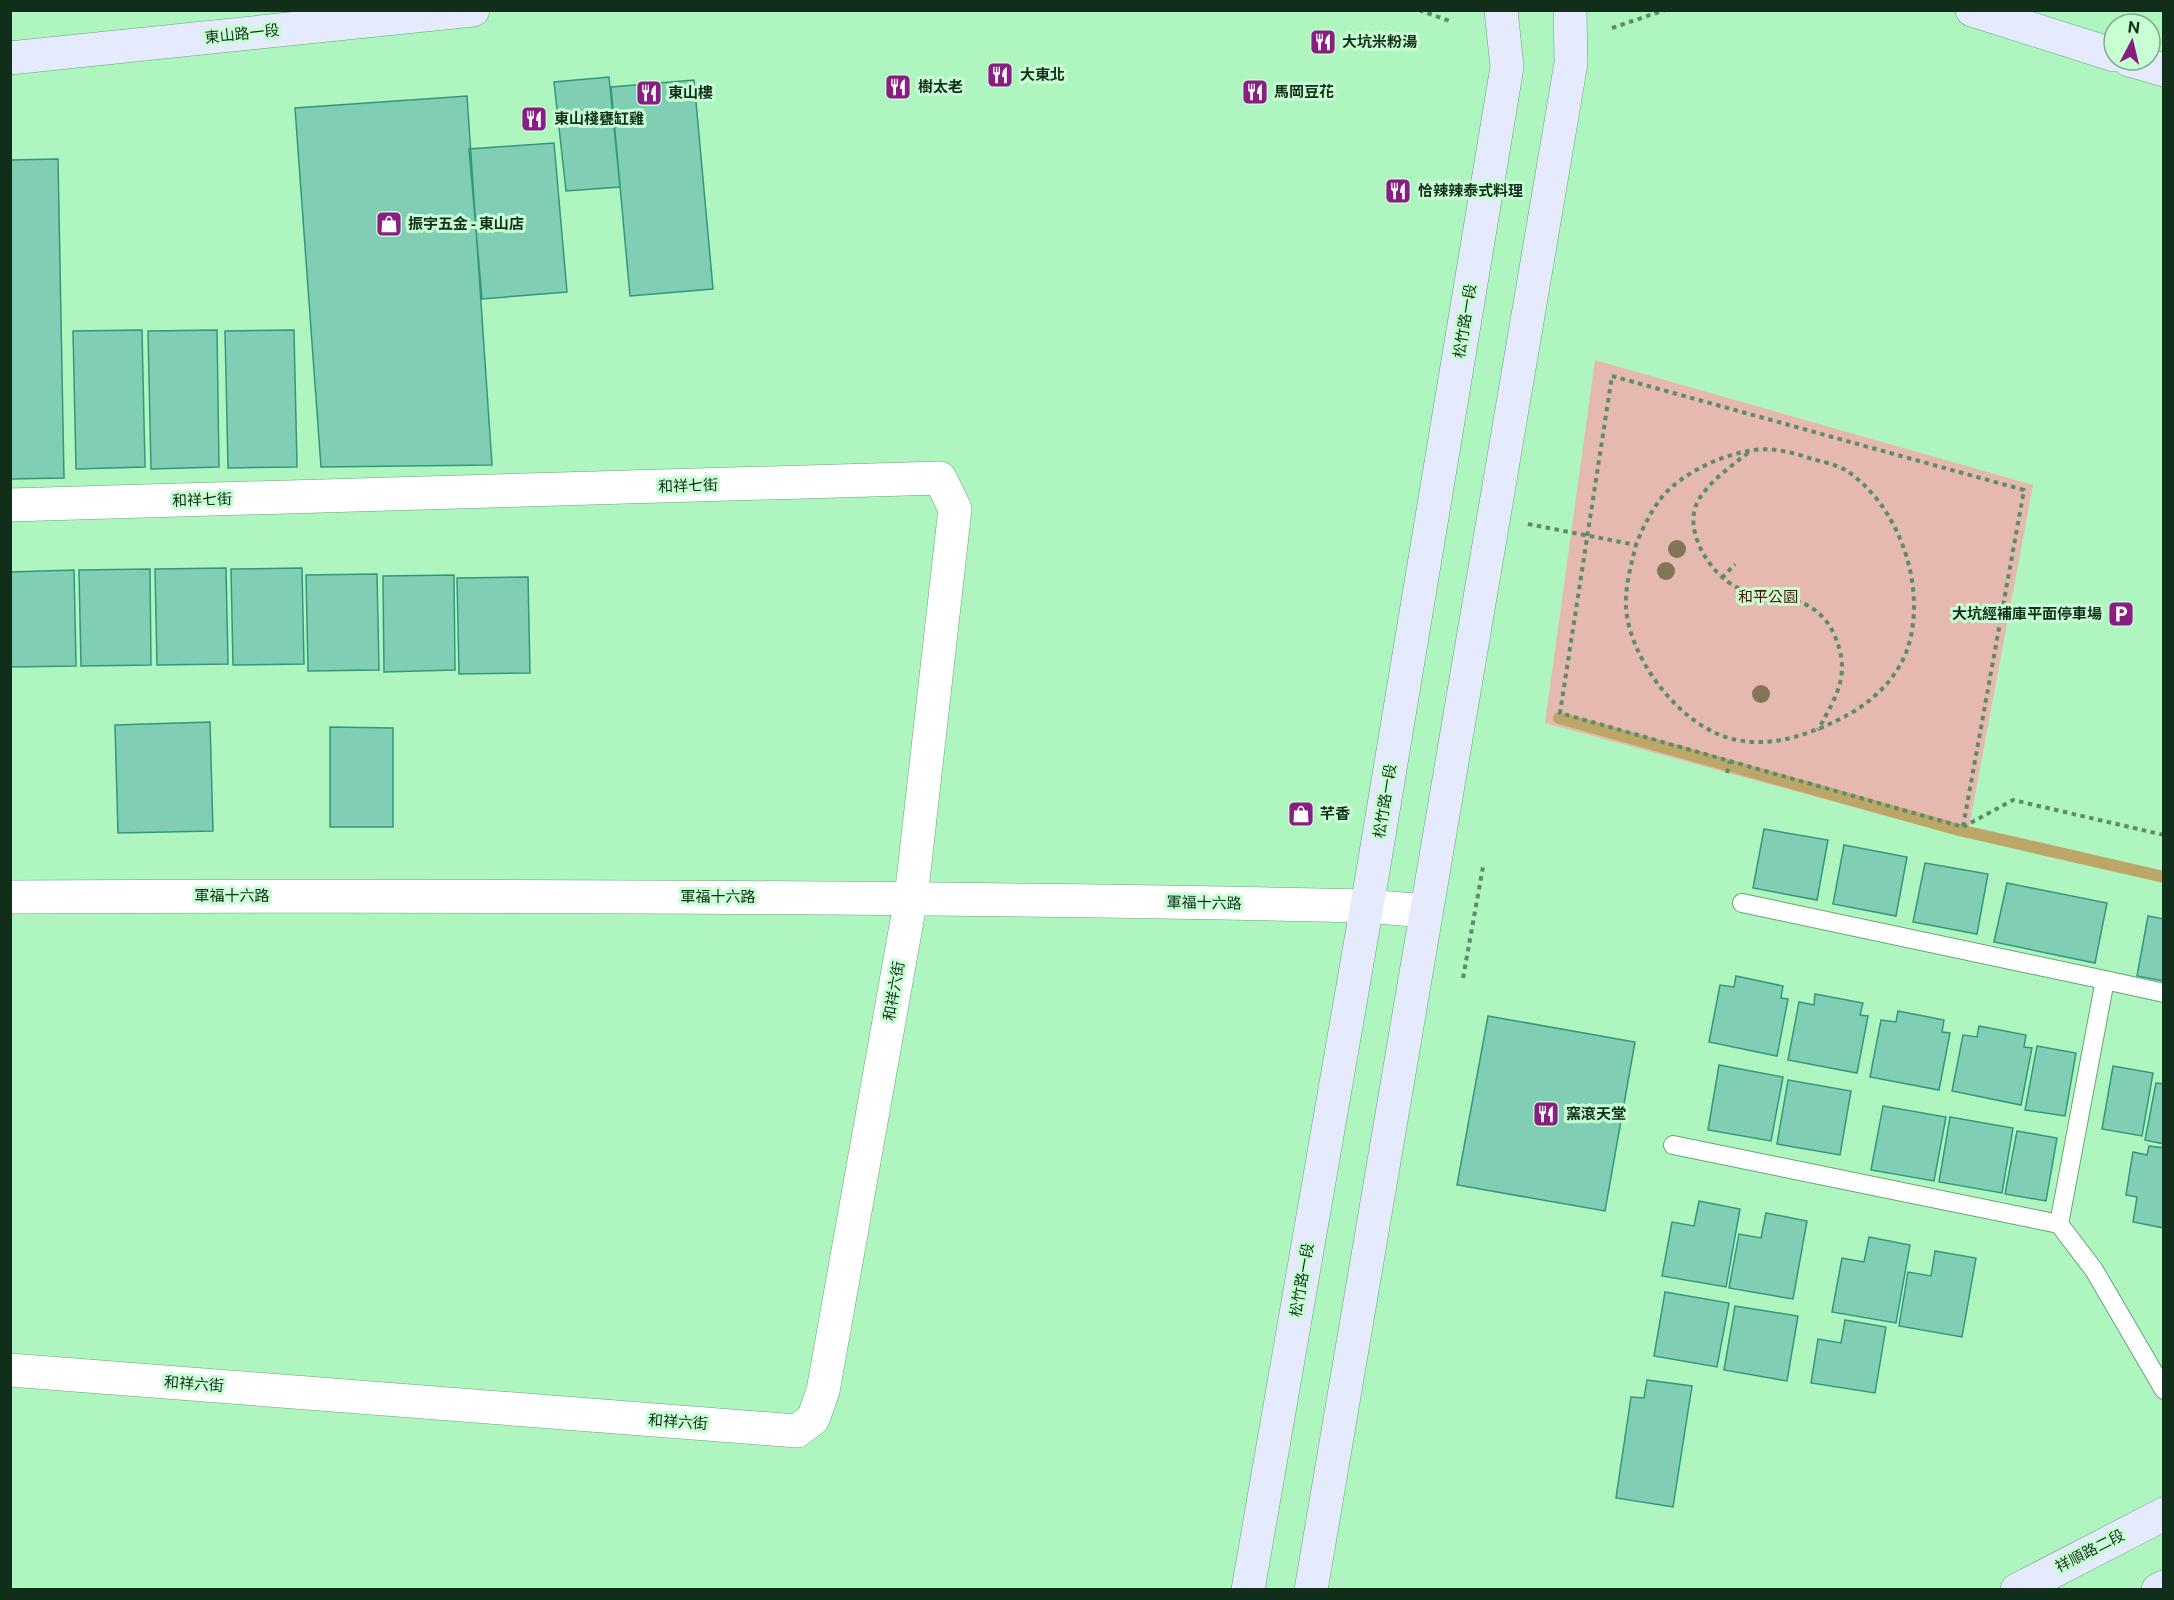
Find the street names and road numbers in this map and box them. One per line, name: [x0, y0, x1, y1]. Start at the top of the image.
street label: 東山路一段: [204, 21, 280, 46]
street label: 松竹路一段: [1450, 283, 1479, 359]
street label: 和祥七街: [658, 476, 718, 495]
street label: 和祥七街: [172, 490, 232, 509]
street label: 松竹路一段: [1370, 763, 1399, 839]
street label: 軍福十六路: [194, 887, 270, 904]
street label: 軍福十六路: [680, 888, 756, 905]
street label: 軍福十六路: [1166, 893, 1242, 912]
street label: 和祥六街: [880, 960, 907, 1022]
street label: 松竹路一段: [1287, 1241, 1316, 1318]
street label: 和祥六街: [164, 1373, 225, 1394]
street label: 和祥六街: [648, 1411, 709, 1432]
street label: 祥順路二段: [2052, 1526, 2127, 1575]

